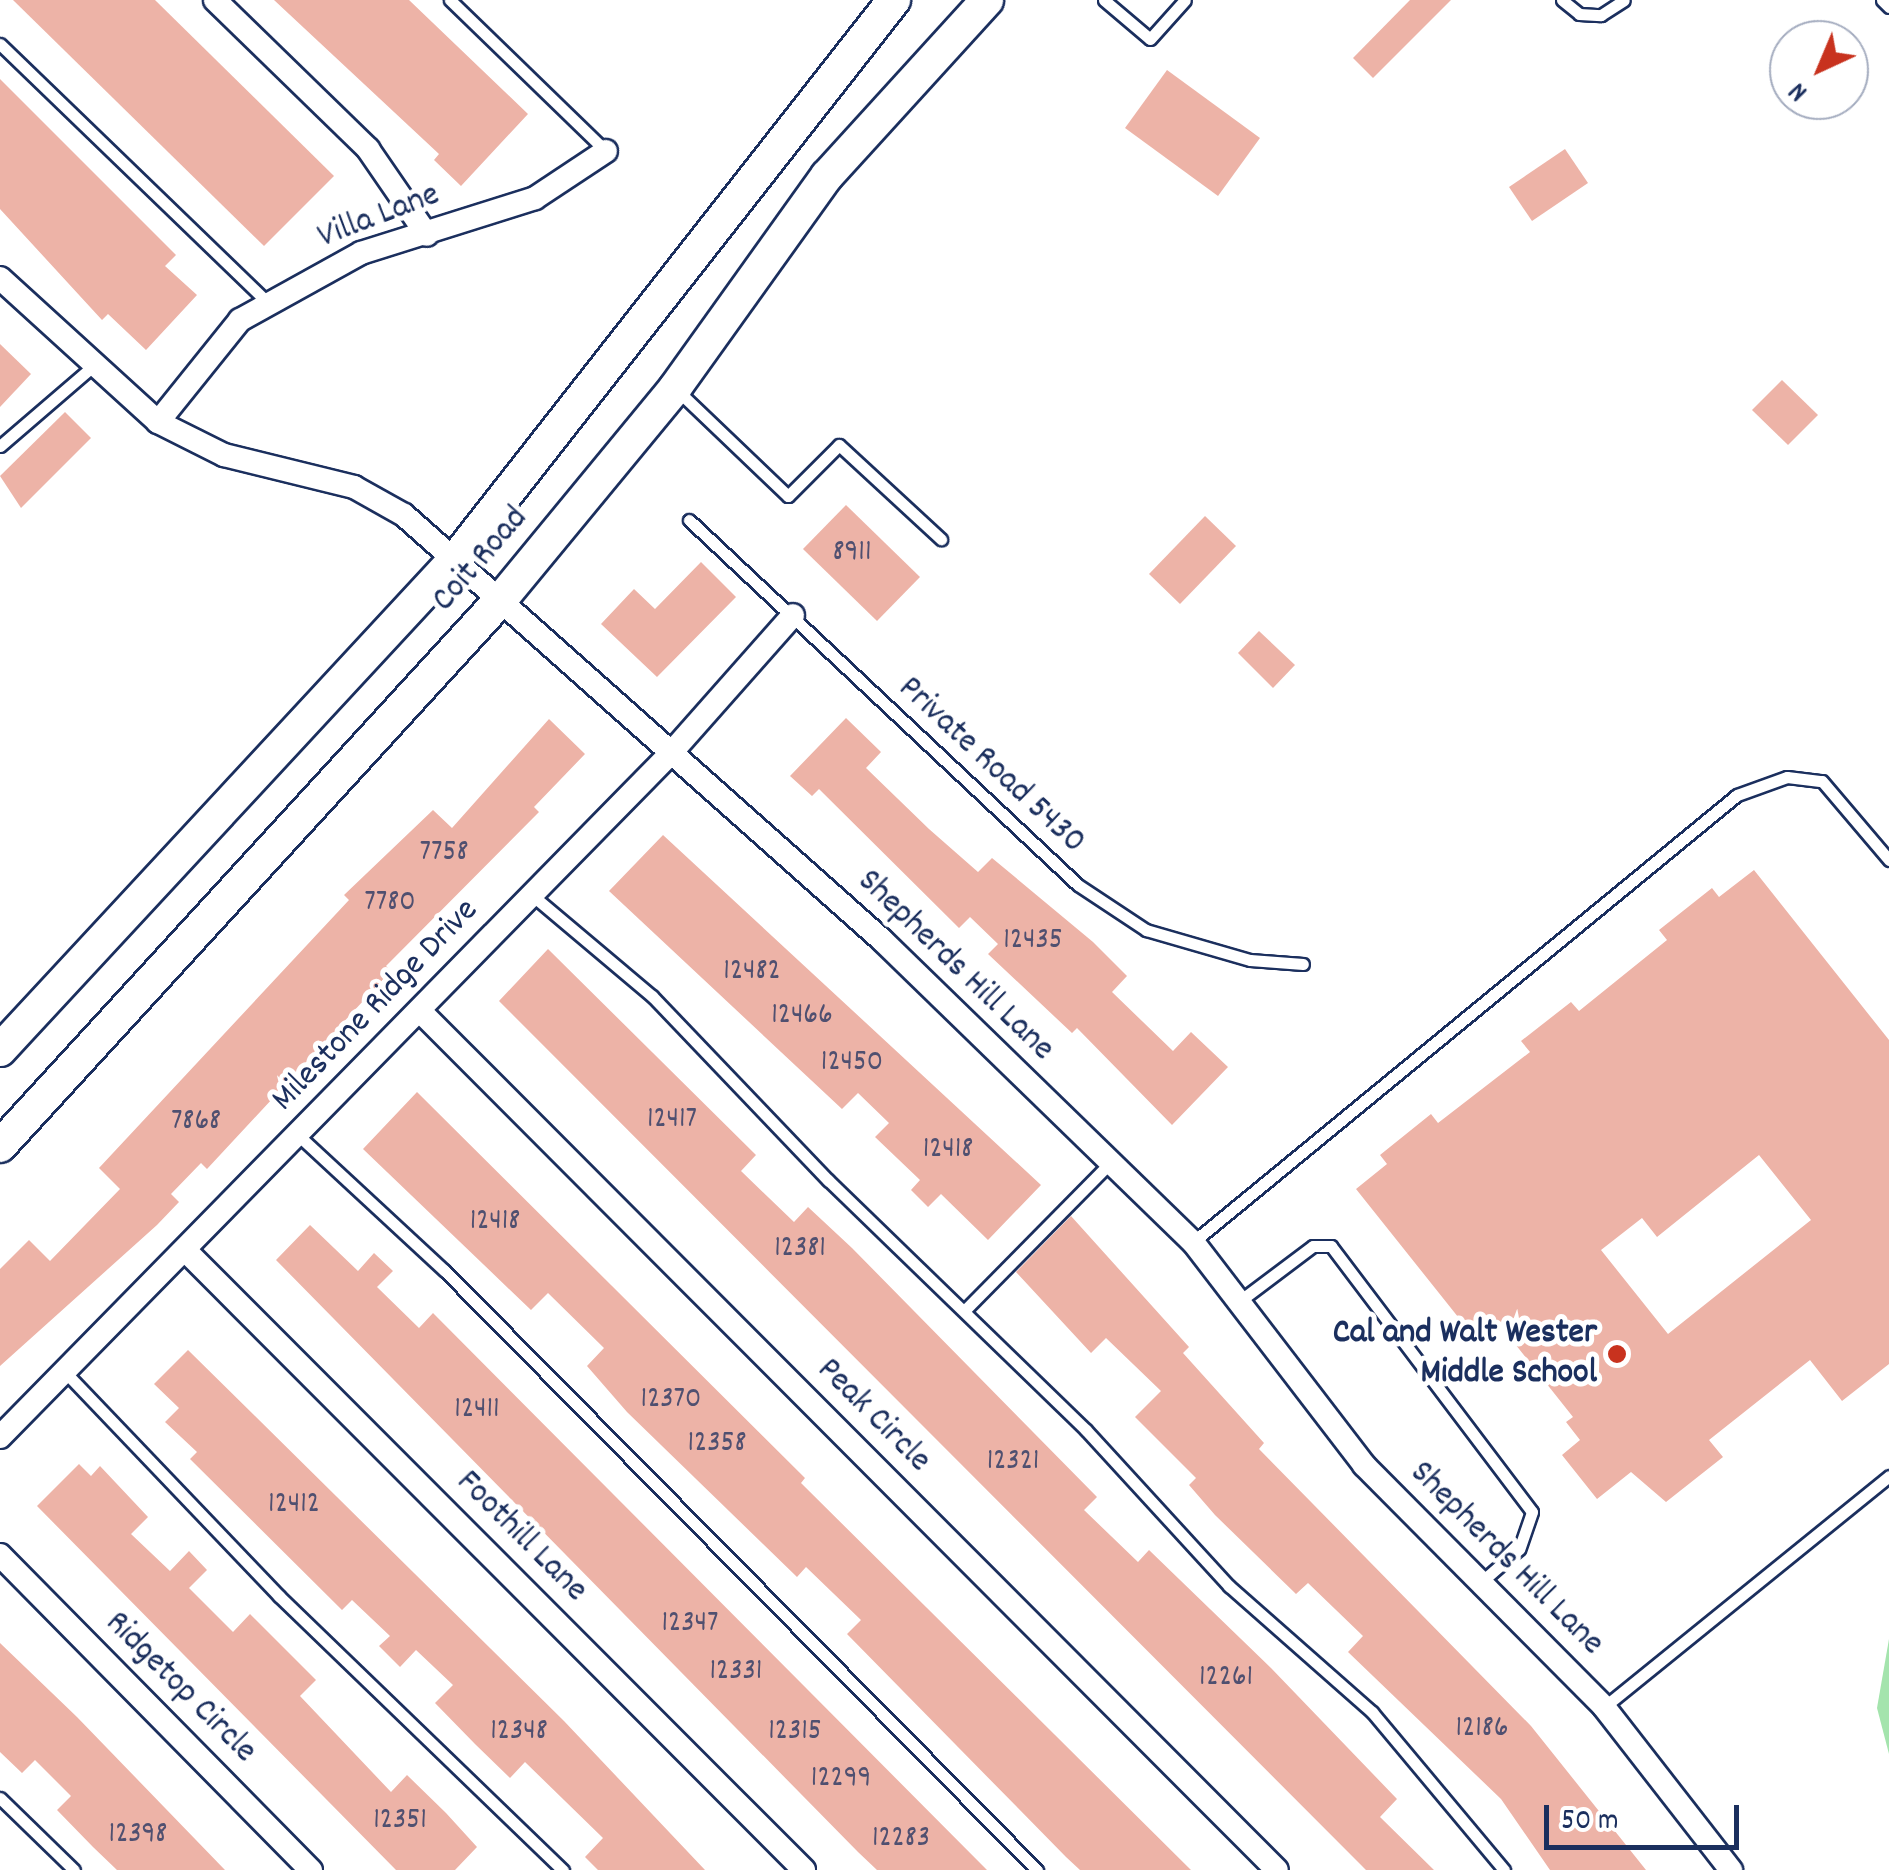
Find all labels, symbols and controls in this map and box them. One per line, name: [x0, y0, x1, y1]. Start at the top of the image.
north arrow: [1769, 20, 1869, 120]
text: N: [1781, 71, 1818, 109]
street label: Villa Lane: [312, 175, 446, 259]
street label: Coit Road: [424, 499, 538, 621]
house number: 8911: [833, 536, 871, 572]
street label: Private Road 5430: [888, 668, 1094, 864]
house number: 7758: [420, 836, 468, 872]
street label: Shepherds Hill Lane: [848, 861, 1062, 1071]
house number: 7780: [364, 886, 416, 922]
street label: Milestone Ridge Drive: [264, 891, 488, 1121]
house number: 12435: [1003, 924, 1063, 960]
house number: 12482: [723, 955, 781, 991]
house number: 12466: [771, 999, 833, 1035]
house number: 12450: [821, 1046, 883, 1082]
house number: 12417: [647, 1103, 697, 1139]
house number: 7868: [171, 1105, 221, 1141]
house number: 12418: [923, 1133, 973, 1169]
house number: 12418: [470, 1205, 520, 1241]
house number: 12381: [774, 1232, 826, 1268]
place label: Cal and Walt Wester Middle School: [1333, 1313, 1597, 1395]
marker: Cal and Walt Wester Middle School: [1606, 1343, 1628, 1365]
street label: Peak Circle: [807, 1350, 939, 1482]
house number: 12370: [641, 1383, 701, 1419]
house number: 12411: [454, 1393, 500, 1429]
house number: 12358: [688, 1427, 746, 1463]
house number: 12321: [987, 1445, 1039, 1481]
street label: Shepherds Hill Lane: [1400, 1453, 1612, 1665]
street label: Foothill Lane: [446, 1462, 596, 1612]
house number: 12412: [268, 1488, 320, 1524]
street label: Ridgetop Circle: [95, 1603, 265, 1773]
house number: 12347: [662, 1607, 718, 1643]
house number: 12331: [710, 1655, 762, 1691]
house number: 12261: [1199, 1661, 1253, 1697]
house number: 12186: [1456, 1712, 1508, 1748]
house number: 12348: [490, 1715, 548, 1751]
house number: 12315: [768, 1715, 822, 1751]
house number: 12299: [811, 1762, 871, 1798]
scale bar: [1549, 1785, 1744, 1847]
text: 50 m: [1561, 1801, 1619, 1844]
house number: 12351: [373, 1804, 427, 1840]
house number: 12398: [109, 1818, 167, 1854]
house number: 12283: [872, 1822, 930, 1858]

